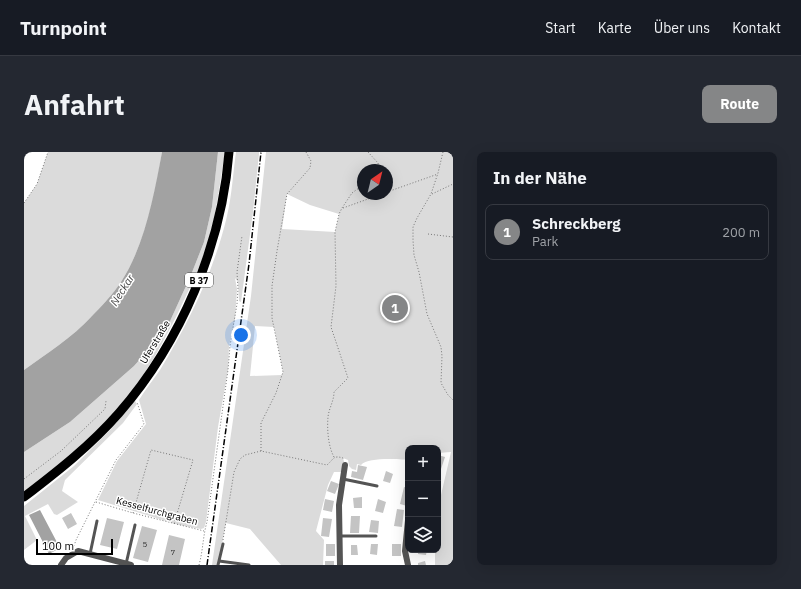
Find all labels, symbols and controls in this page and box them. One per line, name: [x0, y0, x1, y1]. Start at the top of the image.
text: Turnpoint: [20, 16, 107, 40]
text: Start: [545, 19, 576, 37]
text: Karte: [598, 19, 632, 37]
text: Über uns: [654, 19, 710, 37]
text: Kontakt: [732, 19, 781, 37]
button: Route: [702, 85, 777, 123]
text: Anfahrt: [24, 86, 125, 123]
north arrow: [357, 164, 393, 200]
text: In der Nähe: [493, 167, 587, 189]
text: Schreckberg: [532, 214, 621, 233]
text: 1: [503, 224, 511, 241]
text: 200 m: [722, 224, 760, 241]
text: Park: [532, 233, 558, 250]
water label: Neckar: [107, 271, 138, 308]
road number: B 37: [185, 273, 213, 287]
pin: 1: [382, 293, 408, 323]
street label: Uferstraße: [137, 318, 173, 366]
your location: [231, 325, 251, 345]
map controls: [405, 445, 441, 553]
button: +: [405, 445, 441, 481]
button: −: [405, 481, 441, 517]
street label: Kesselfurchgraben: [115, 494, 199, 528]
button: layers: [405, 517, 441, 553]
scale bar: [36, 537, 113, 556]
text: 100 m: [42, 539, 74, 553]
house number: 5: [143, 539, 148, 549]
house number: 7: [171, 547, 176, 557]

